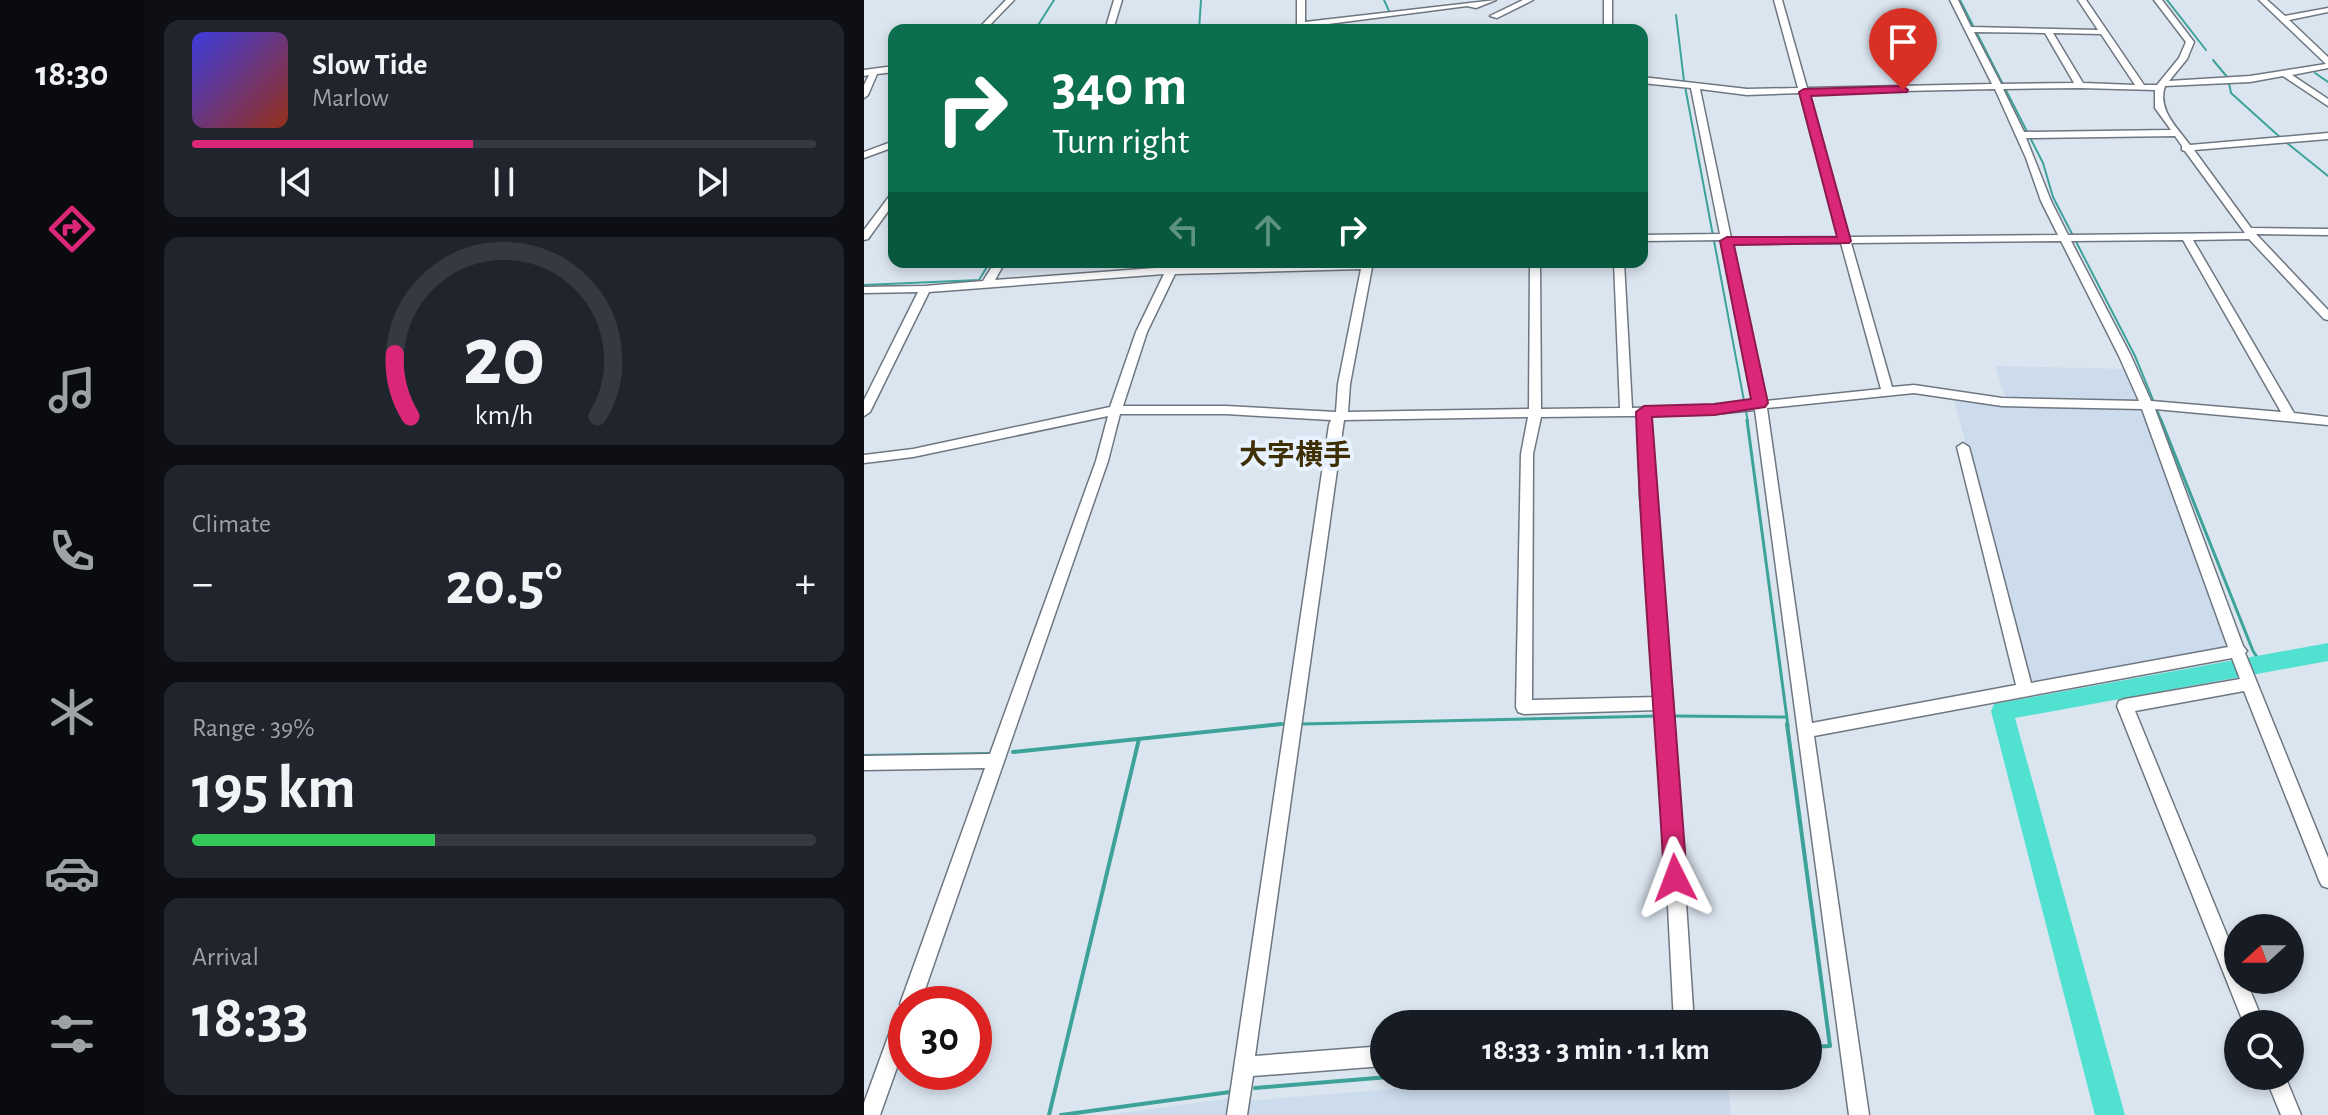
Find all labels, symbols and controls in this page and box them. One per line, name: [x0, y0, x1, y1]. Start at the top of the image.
pin: [1869, 8, 1937, 90]
icon: arrive: [1881, 20, 1925, 64]
text: Slow Tide: [312, 50, 427, 80]
text: 18:30: [35, 56, 109, 92]
icon: right: [920, 56, 1024, 160]
text: 340 m: [1052, 59, 1187, 115]
text: Marlow: [312, 85, 389, 111]
text: Turn right: [1052, 124, 1189, 160]
icon: previous: [274, 160, 318, 204]
icon: pause: [482, 160, 526, 204]
icon: next: [690, 160, 734, 204]
icon: directions: [44, 201, 100, 257]
icon: left: [1162, 208, 1206, 252]
icon: ahead: [1246, 208, 1290, 252]
icon: right: [1330, 208, 1374, 252]
text: 20: [463, 315, 545, 399]
icon: music: [44, 362, 100, 418]
text: km/h: [475, 401, 533, 430]
district label: 大字横手: [1239, 440, 1351, 470]
text: Climate: [192, 511, 271, 537]
icon: phone: [44, 523, 100, 579]
text: 20.5°: [446, 555, 562, 615]
text: −: [192, 562, 213, 606]
text: +: [795, 562, 816, 606]
icon: climate: [44, 684, 100, 740]
text: Range · 39%: [192, 715, 315, 741]
text: 195 km: [192, 759, 356, 819]
position arrow: [1633, 836, 1717, 920]
icon: car: [44, 845, 100, 901]
north arrow: [2224, 914, 2304, 994]
map controls: [2224, 914, 2304, 1090]
text: Arrival: [192, 944, 259, 970]
speed limit sign: 30: [888, 986, 992, 1090]
text: 18:33: [192, 988, 309, 1048]
icon: filters: [44, 1006, 100, 1062]
button: search: [2224, 1010, 2304, 1090]
text: 18:33 · 3 min · 1.1 km: [1482, 1035, 1710, 1065]

